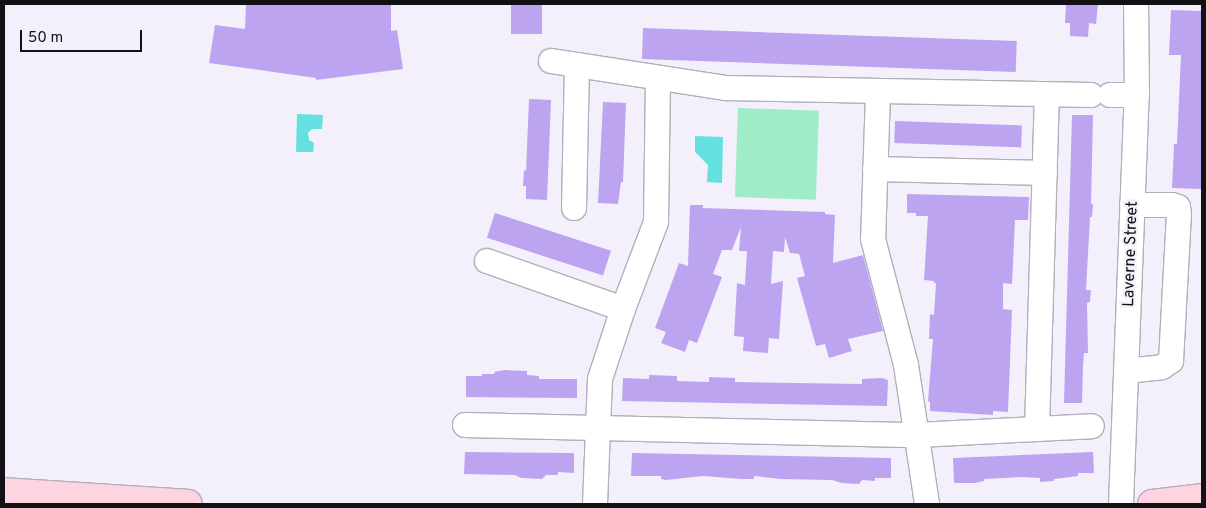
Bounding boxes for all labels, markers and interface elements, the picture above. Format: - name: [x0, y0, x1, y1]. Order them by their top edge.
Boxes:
- scale bar: [22, 20, 145, 52]
- text: 50 m: [28, 29, 63, 48]
- street label: Laverne Street: [1120, 201, 1142, 307]

